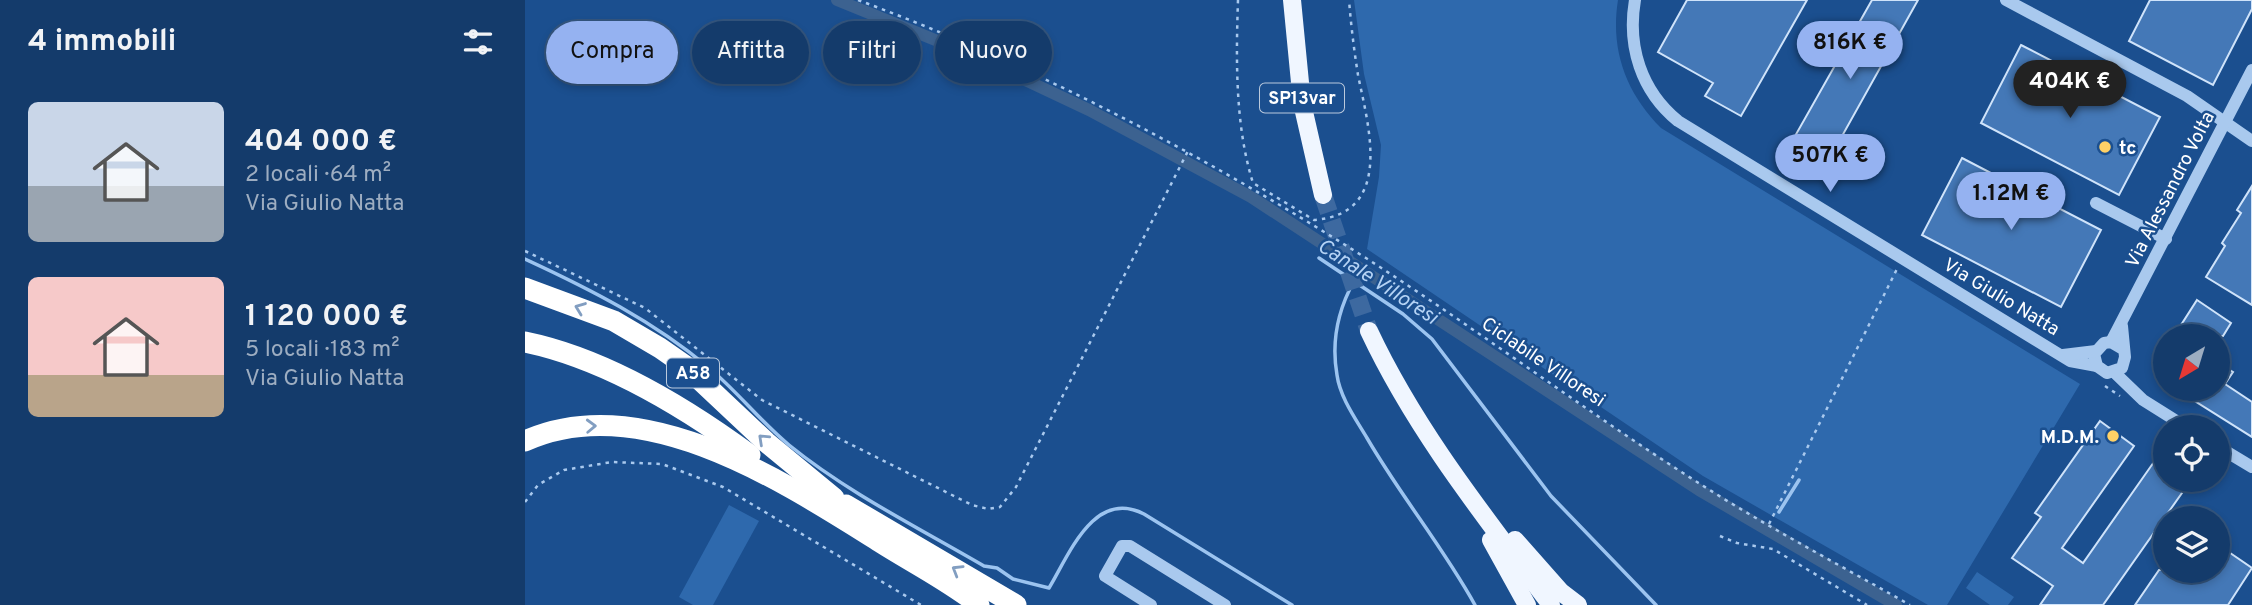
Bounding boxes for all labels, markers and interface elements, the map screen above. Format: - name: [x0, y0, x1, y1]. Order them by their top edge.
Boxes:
- chip: Compra: [546, 21, 678, 84]
- chip: Affitta: [692, 21, 809, 84]
- chip: Filtri: [823, 21, 921, 84]
- chip: Nuovo: [935, 21, 1052, 84]
- pin: 816K €: [1793, 22, 1907, 81]
- icon: filters: [459, 23, 497, 61]
- text: 4 immobili: [28, 24, 176, 61]
- text: 816K €: [1813, 29, 1887, 58]
- pin: 404K €: [2013, 60, 2127, 120]
- text: 404K €: [2029, 68, 2111, 97]
- road number: SP13var: [1260, 84, 1344, 113]
- street label: Via Alessandro Volta: [2121, 108, 2221, 272]
- text: 404 000 €: [245, 124, 397, 161]
- icon: home: [84, 130, 168, 214]
- pin: 507K €: [1773, 134, 1887, 194]
- place label: tc: [2119, 137, 2137, 161]
- marker: tc: [2097, 139, 2113, 155]
- text: 507K €: [1791, 142, 1869, 171]
- text: 2 locali · 64 m²: [245, 161, 391, 190]
- pin: 1.12M €: [1946, 173, 2076, 232]
- text: 1.12M €: [1972, 180, 2050, 209]
- text: Via Giulio Natta: [245, 190, 404, 219]
- water label: Canale Villoresi: [1312, 233, 1444, 332]
- street label: Via Giulio Natta: [1938, 254, 2064, 342]
- text: 1 120 000 €: [245, 299, 408, 336]
- one-way arrow: [574, 302, 586, 316]
- icon: home: [84, 305, 168, 389]
- street label: Ciclabile Villoresi: [1476, 312, 1609, 413]
- north arrow: [2153, 324, 2229, 401]
- map controls: [2153, 324, 2230, 583]
- text: 5 locali · 183 m²: [245, 336, 400, 365]
- road number: A58: [667, 358, 719, 388]
- text: Via Giulio Natta: [245, 365, 404, 394]
- button: locate: [2153, 415, 2230, 492]
- one-way arrow: [586, 419, 597, 434]
- place label: M.D.M.: [2041, 426, 2099, 450]
- marker: M.D.M.: [2105, 428, 2121, 444]
- one-way arrow: [758, 434, 771, 447]
- button: layers: [2153, 506, 2230, 583]
- one-way arrow: [952, 565, 965, 578]

